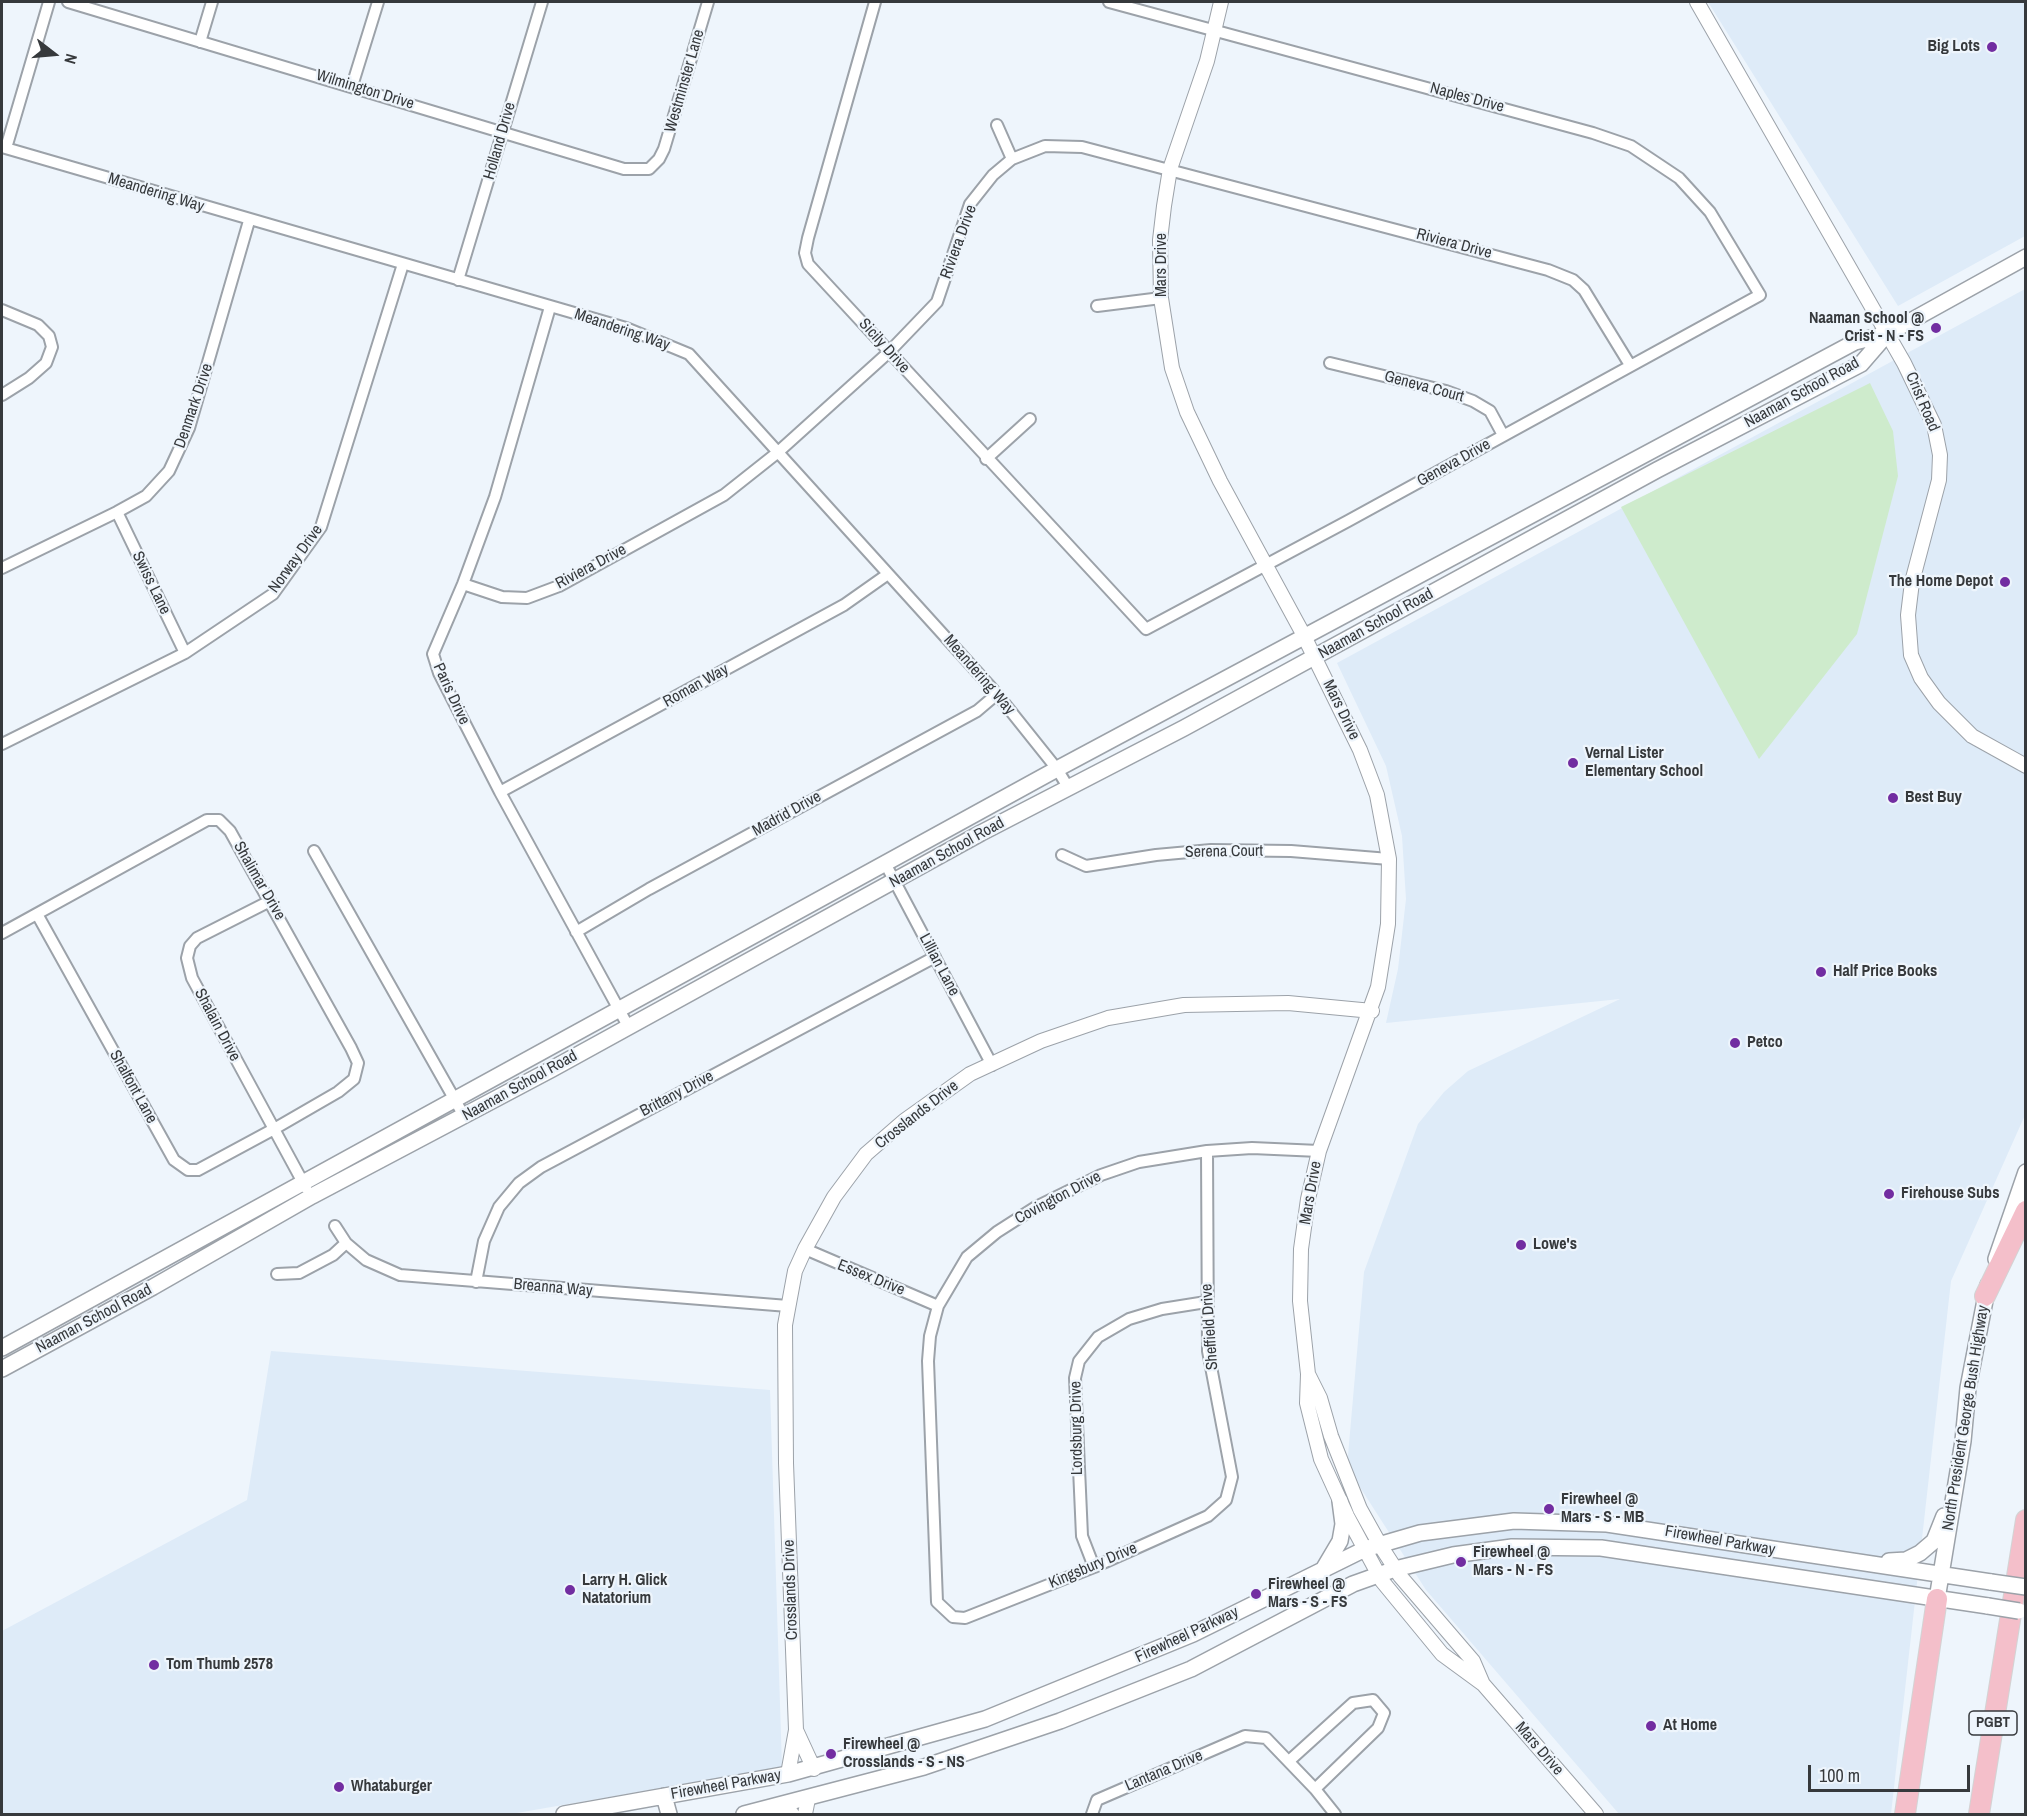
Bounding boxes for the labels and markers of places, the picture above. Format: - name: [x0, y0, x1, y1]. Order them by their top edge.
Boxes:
- place label: Big Lots: [1928, 37, 1980, 57]
- marker: Big Lots: [1985, 40, 1999, 54]
- place label: Naaman School @ Crist - N - FS: [1809, 309, 1924, 347]
- marker: Naaman School @ Crist - N - FS: [1929, 321, 1943, 335]
- place label: The Home Depot: [1889, 572, 1993, 592]
- marker: The Home Depot: [1998, 575, 2012, 589]
- place label: Vernal Lister Elementary School: [1585, 744, 1703, 782]
- marker: Vernal Lister Elementary School: [1566, 756, 1580, 770]
- place label: Best Buy: [1905, 788, 1962, 808]
- marker: Best Buy: [1886, 791, 1900, 805]
- place label: Half Price Books: [1833, 962, 1937, 982]
- marker: Half Price Books: [1814, 965, 1828, 979]
- place label: Petco: [1747, 1033, 1783, 1053]
- marker: Petco: [1728, 1036, 1742, 1050]
- place label: Firehouse Subs: [1901, 1184, 1999, 1204]
- marker: Firehouse Subs: [1882, 1187, 1896, 1201]
- place label: Lowe's: [1533, 1235, 1577, 1255]
- marker: Lowe's: [1514, 1238, 1528, 1252]
- place label: Firewheel @ Mars - S - MB: [1561, 1490, 1644, 1528]
- marker: Firewheel @ Mars - S - MB: [1542, 1502, 1556, 1516]
- place label: Firewheel @ Mars - N - FS: [1473, 1543, 1553, 1581]
- marker: Firewheel @ Mars - N - FS: [1454, 1555, 1468, 1569]
- place label: Larry H. Glick Natatorium: [582, 1571, 667, 1609]
- place label: Firewheel @ Mars - S - FS: [1268, 1575, 1347, 1613]
- marker: Larry H. Glick Natatorium: [563, 1583, 577, 1597]
- marker: Firewheel @ Mars - S - FS: [1249, 1587, 1263, 1601]
- place label: Tom Thumb 2578: [166, 1655, 273, 1675]
- marker: Tom Thumb 2578: [147, 1658, 161, 1672]
- place label: At Home: [1663, 1716, 1717, 1736]
- marker: At Home: [1644, 1719, 1658, 1733]
- place label: Firewheel @ Crosslands - S - NS: [843, 1735, 965, 1773]
- marker: Firewheel @ Crosslands - S - NS: [824, 1747, 838, 1761]
- place label: Whataburger: [351, 1777, 432, 1797]
- marker: Whataburger: [332, 1780, 346, 1794]

